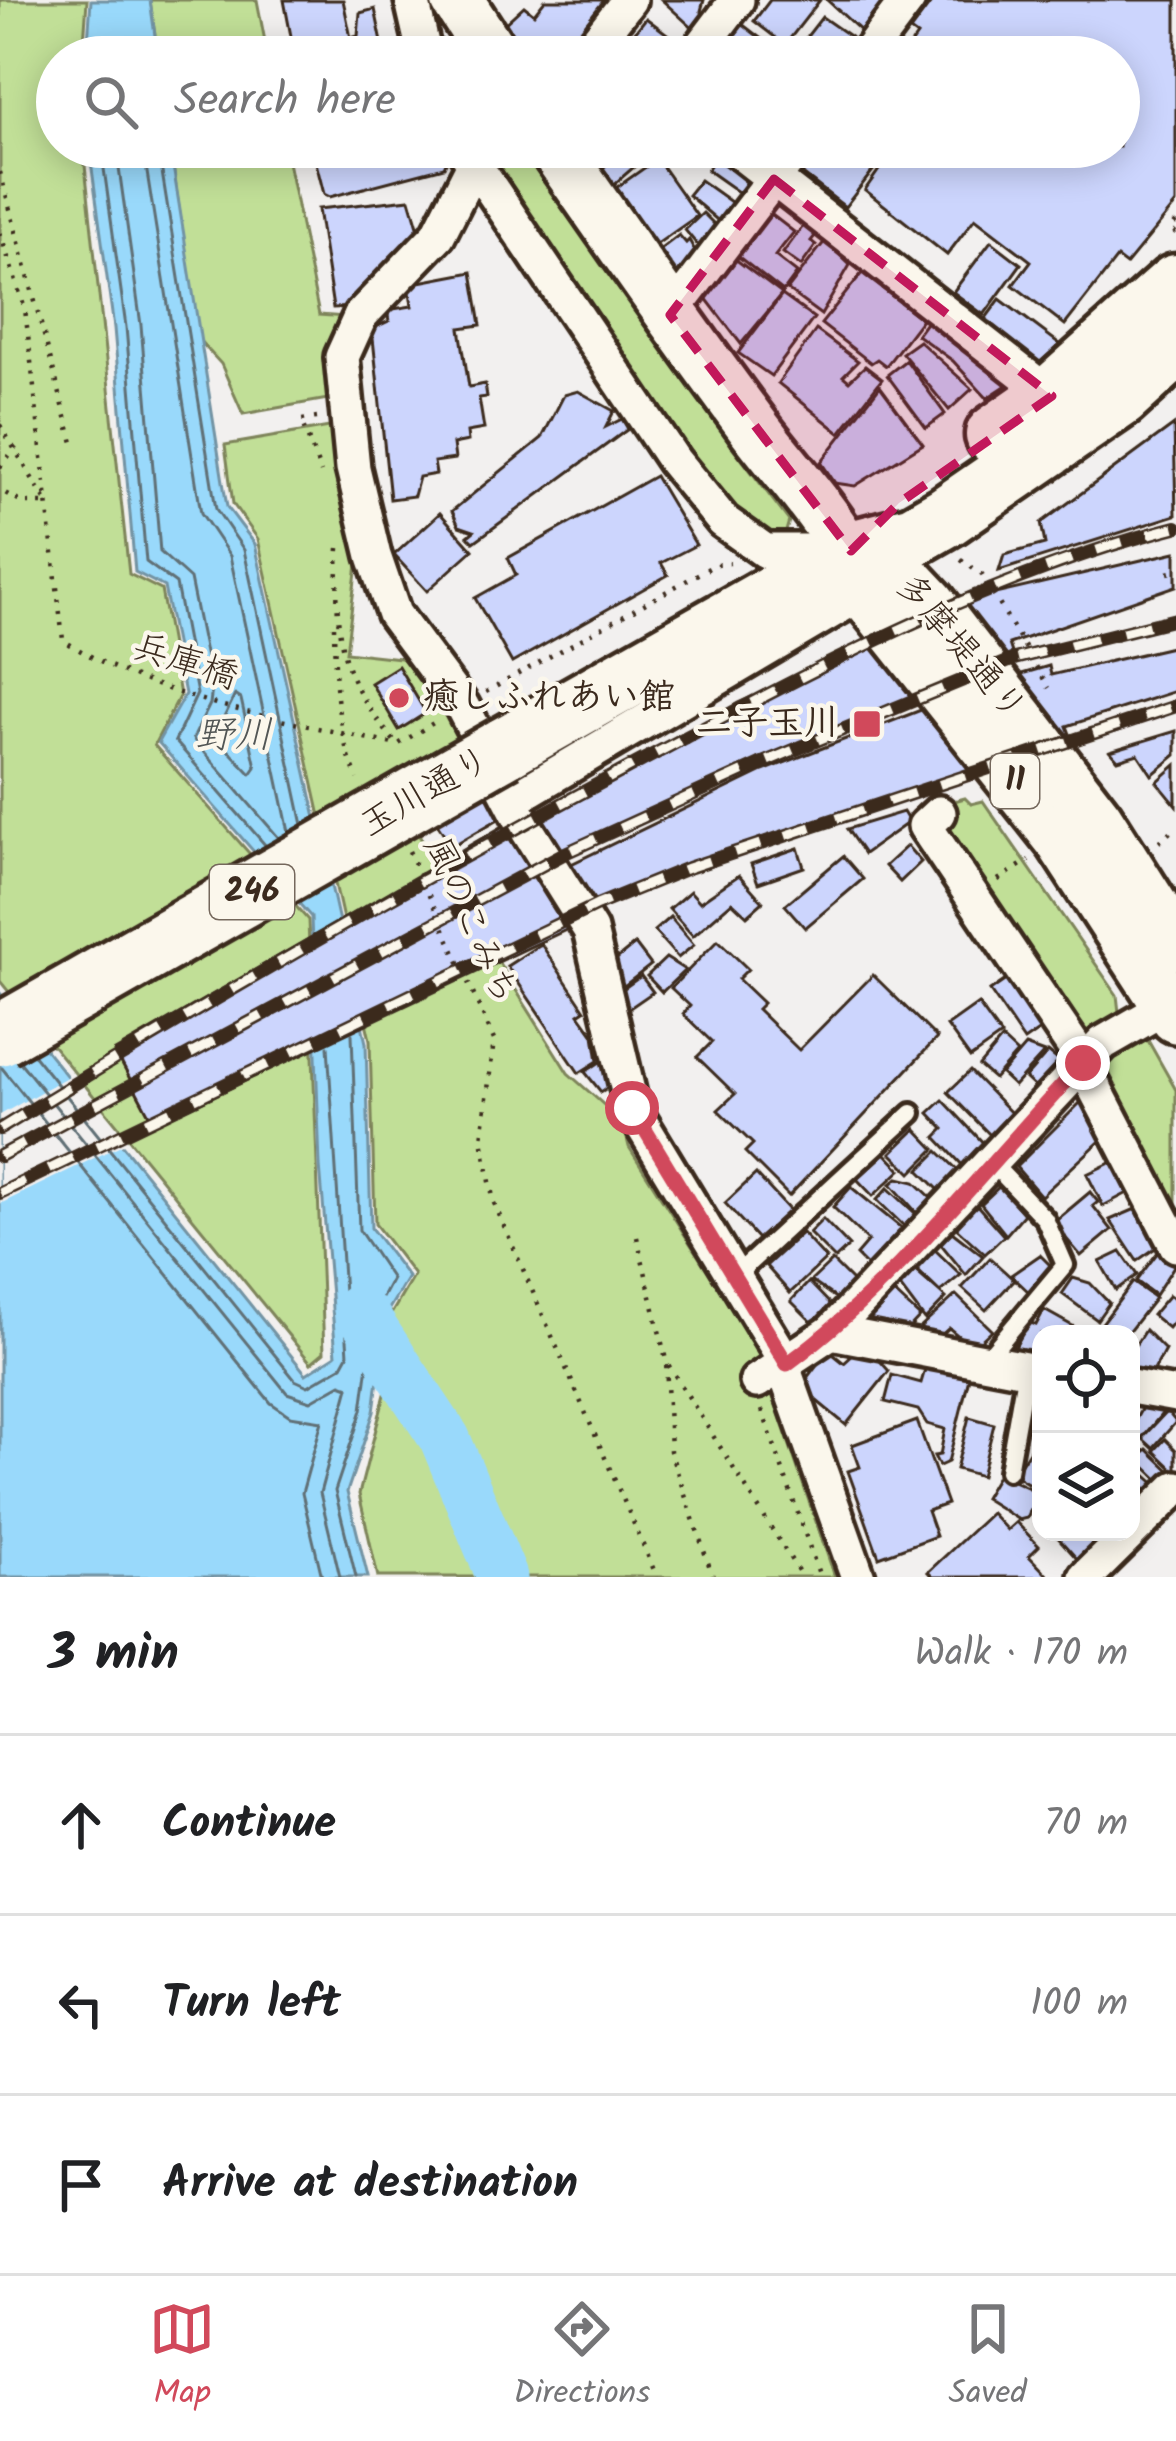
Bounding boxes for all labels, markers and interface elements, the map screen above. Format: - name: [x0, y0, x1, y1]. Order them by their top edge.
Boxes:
- search box: [36, 36, 1140, 168]
- text: Search here: [174, 66, 396, 138]
- icon: search: [78, 69, 144, 135]
- street label: 多摩堤通り: [880, 561, 1040, 735]
- street label: 兵庫橋: [125, 619, 245, 707]
- place label: 癒しふれあい館: [423, 670, 675, 727]
- marker: 癒しふれあい館: [386, 685, 412, 711]
- place label: 二子玉川: [696, 696, 840, 753]
- water label: 野川: [195, 706, 273, 768]
- marker: 二子玉川: [851, 708, 883, 740]
- street label: 玉川通り: [349, 732, 503, 854]
- road number: 11: [991, 754, 1039, 808]
- street label: 風のこみち: [408, 828, 532, 1014]
- road number: 246: [210, 865, 294, 919]
- route end: [1056, 1036, 1110, 1090]
- route start: [605, 1081, 659, 1135]
- map controls: [1032, 1325, 1140, 1541]
- button: locate: [1032, 1325, 1140, 1433]
- button: layers: [1032, 1433, 1140, 1541]
- text: 3 min: [48, 1615, 179, 1696]
- text: Walk · 170 m: [914, 1624, 1128, 1686]
- text: Continue: [162, 1789, 336, 1861]
- icon: ahead: [48, 1792, 114, 1858]
- text: 70 m: [1044, 1794, 1128, 1856]
- text: Turn left: [162, 1969, 341, 2041]
- icon: left: [48, 1972, 114, 2038]
- text: 100 m: [1030, 1974, 1128, 2036]
- text: Arrive at destination: [162, 2149, 578, 2221]
- icon: arrive: [48, 2152, 114, 2218]
- tab: Map: [149, 2296, 215, 2421]
- tab: Directions: [513, 2296, 650, 2421]
- tab: Saved: [949, 2296, 1027, 2421]

